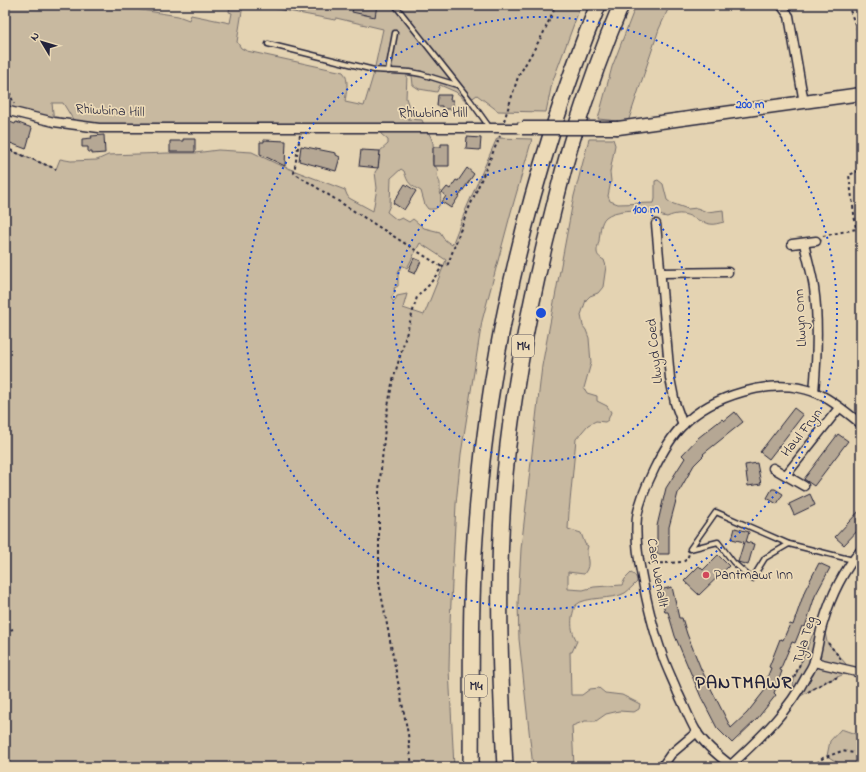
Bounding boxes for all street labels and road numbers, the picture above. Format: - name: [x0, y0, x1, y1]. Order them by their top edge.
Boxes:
- street label: Rhiwbina Hill: [75, 99, 145, 123]
- street label: Rhiwbina Hill: [398, 103, 468, 124]
- street label: Llwyn Onn: [789, 288, 814, 347]
- street label: Llwyd Coed: [641, 317, 670, 385]
- road number: M4: [512, 335, 534, 357]
- street label: Haul Fryn: [776, 404, 829, 462]
- street label: Caer Wenallt: [641, 537, 673, 610]
- street label: Tyla Teg: [788, 614, 823, 667]
- road number: M4: [465, 675, 487, 697]

